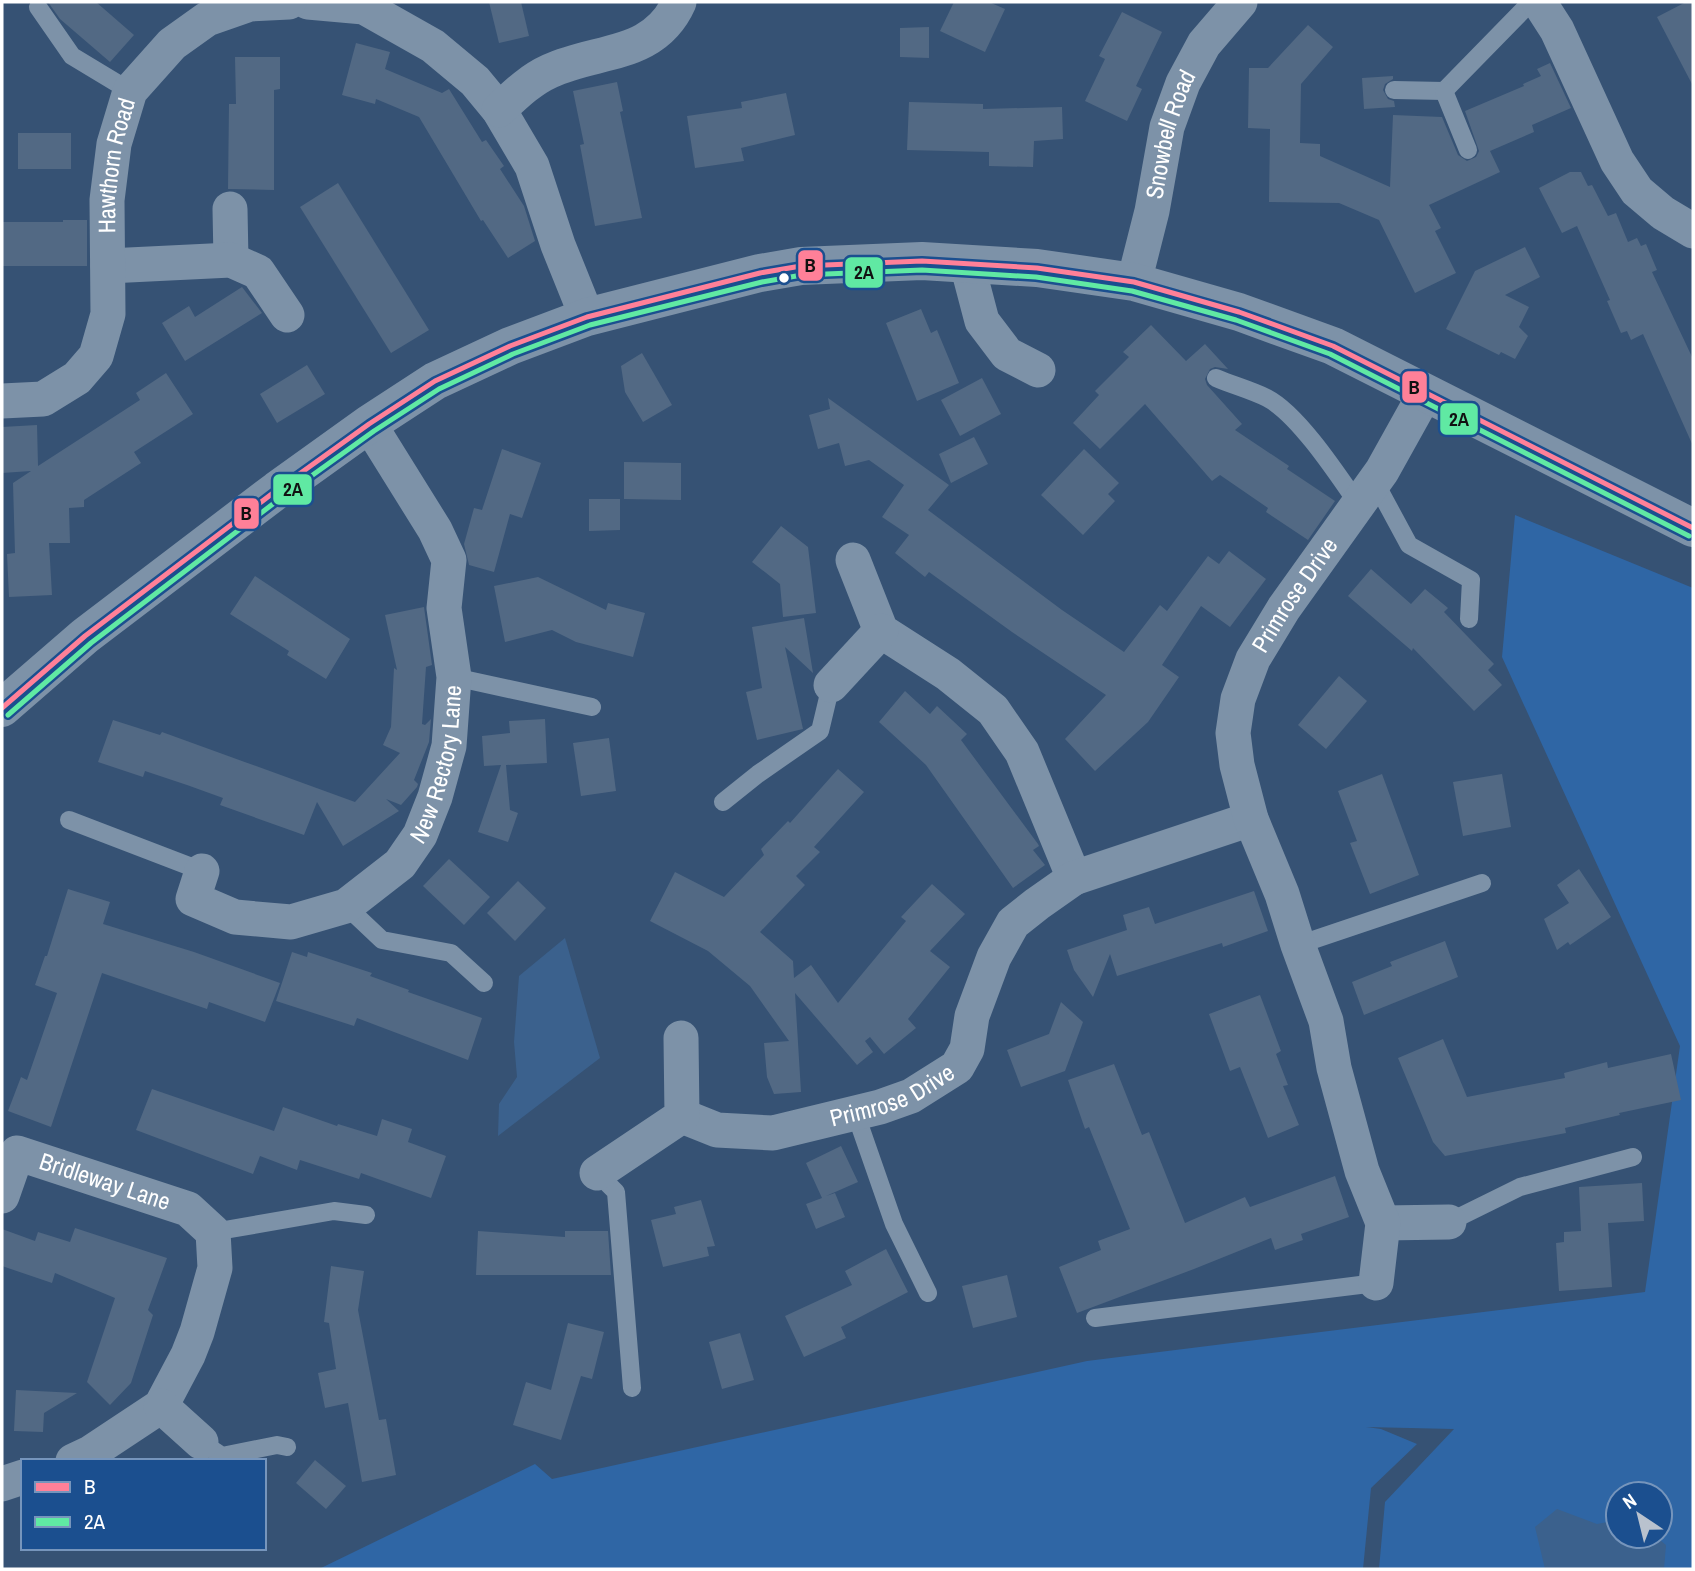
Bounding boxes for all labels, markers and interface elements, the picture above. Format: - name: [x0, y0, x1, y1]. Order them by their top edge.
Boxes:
- street label: Snowbell Road: [1137, 64, 1202, 201]
- street label: Hawthorn Road: [90, 94, 142, 233]
- line badge: B: [797, 249, 824, 282]
- text: B: [804, 252, 816, 278]
- line badge: 2A: [844, 256, 884, 289]
- text: 2A: [854, 259, 875, 285]
- unlabelled marker: [777, 271, 791, 285]
- line badge: B: [1401, 370, 1428, 404]
- text: B: [1408, 374, 1420, 400]
- line badge: 2A: [1439, 402, 1479, 436]
- text: 2A: [1449, 406, 1470, 432]
- line badge: 2A: [272, 473, 313, 506]
- text: 2A: [283, 476, 304, 502]
- line badge: B: [233, 497, 260, 530]
- text: B: [240, 500, 252, 526]
- street label: Primrose Drive: [1244, 531, 1344, 658]
- street label: New Rectory Lane: [402, 684, 468, 849]
- street label: Primrose Drive: [826, 1056, 960, 1134]
- street label: Bridleway Lane: [36, 1144, 175, 1217]
- legend: [21, 1459, 266, 1550]
- text: B: [84, 1472, 96, 1501]
- north arrow: [1604, 1480, 1674, 1550]
- text: N: [1617, 1487, 1641, 1515]
- text: 2A: [84, 1507, 106, 1536]

